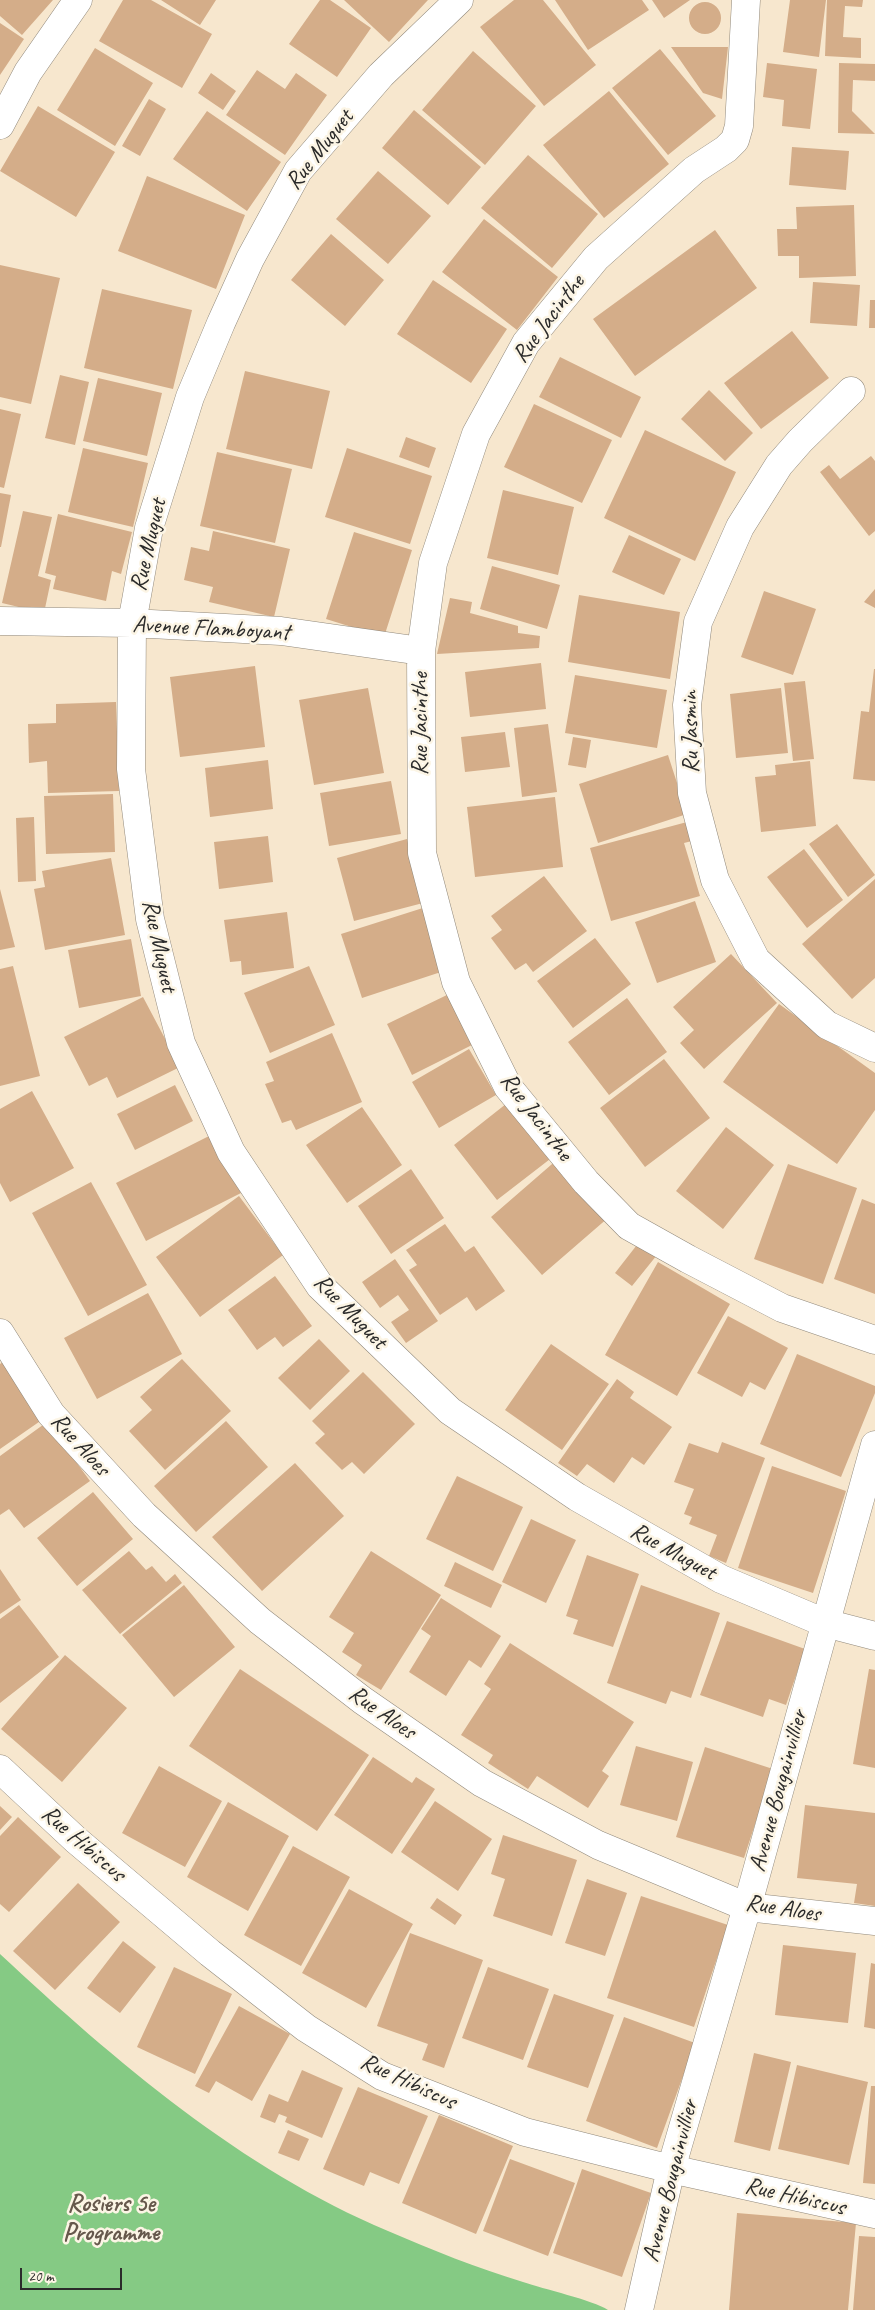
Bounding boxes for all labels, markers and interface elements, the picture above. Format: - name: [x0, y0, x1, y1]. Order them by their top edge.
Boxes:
- street label: Rue Muguet: [280, 104, 360, 196]
- street label: Rue Jacinthe: [507, 269, 591, 369]
- street label: Rue Muguet: [124, 496, 174, 594]
- street label: Avenue Flamboyant: [132, 611, 290, 647]
- street label: Rue Jacinthe: [407, 673, 435, 775]
- street label: Ru Jasmin: [676, 690, 706, 774]
- street label: Rue Muguet: [135, 897, 183, 995]
- street label: Rue Jacinthe: [494, 1067, 578, 1167]
- street label: Rue Muguet: [307, 1268, 393, 1356]
- street label: Rue Aloes: [44, 1407, 116, 1483]
- street label: Rue Muguet: [625, 1517, 721, 1587]
- street label: Rue Aloes: [343, 1680, 421, 1746]
- street label: Avenue Bougainvillier: [744, 1707, 814, 1875]
- street label: Rue Hibiscus: [35, 1800, 131, 1888]
- street label: Rue Aloes: [744, 1889, 822, 1929]
- street label: Rue Hibiscus: [356, 2047, 460, 2117]
- street label: Avenue Bougainvillier: [637, 2097, 705, 2265]
- street label: Rue Hibiscus: [742, 2171, 848, 2223]
- district label: Rosiers 5e Programme: [63, 2189, 159, 2248]
- scale bar: [22, 2258, 125, 2290]
- text: 20 m: [28, 2267, 54, 2286]

